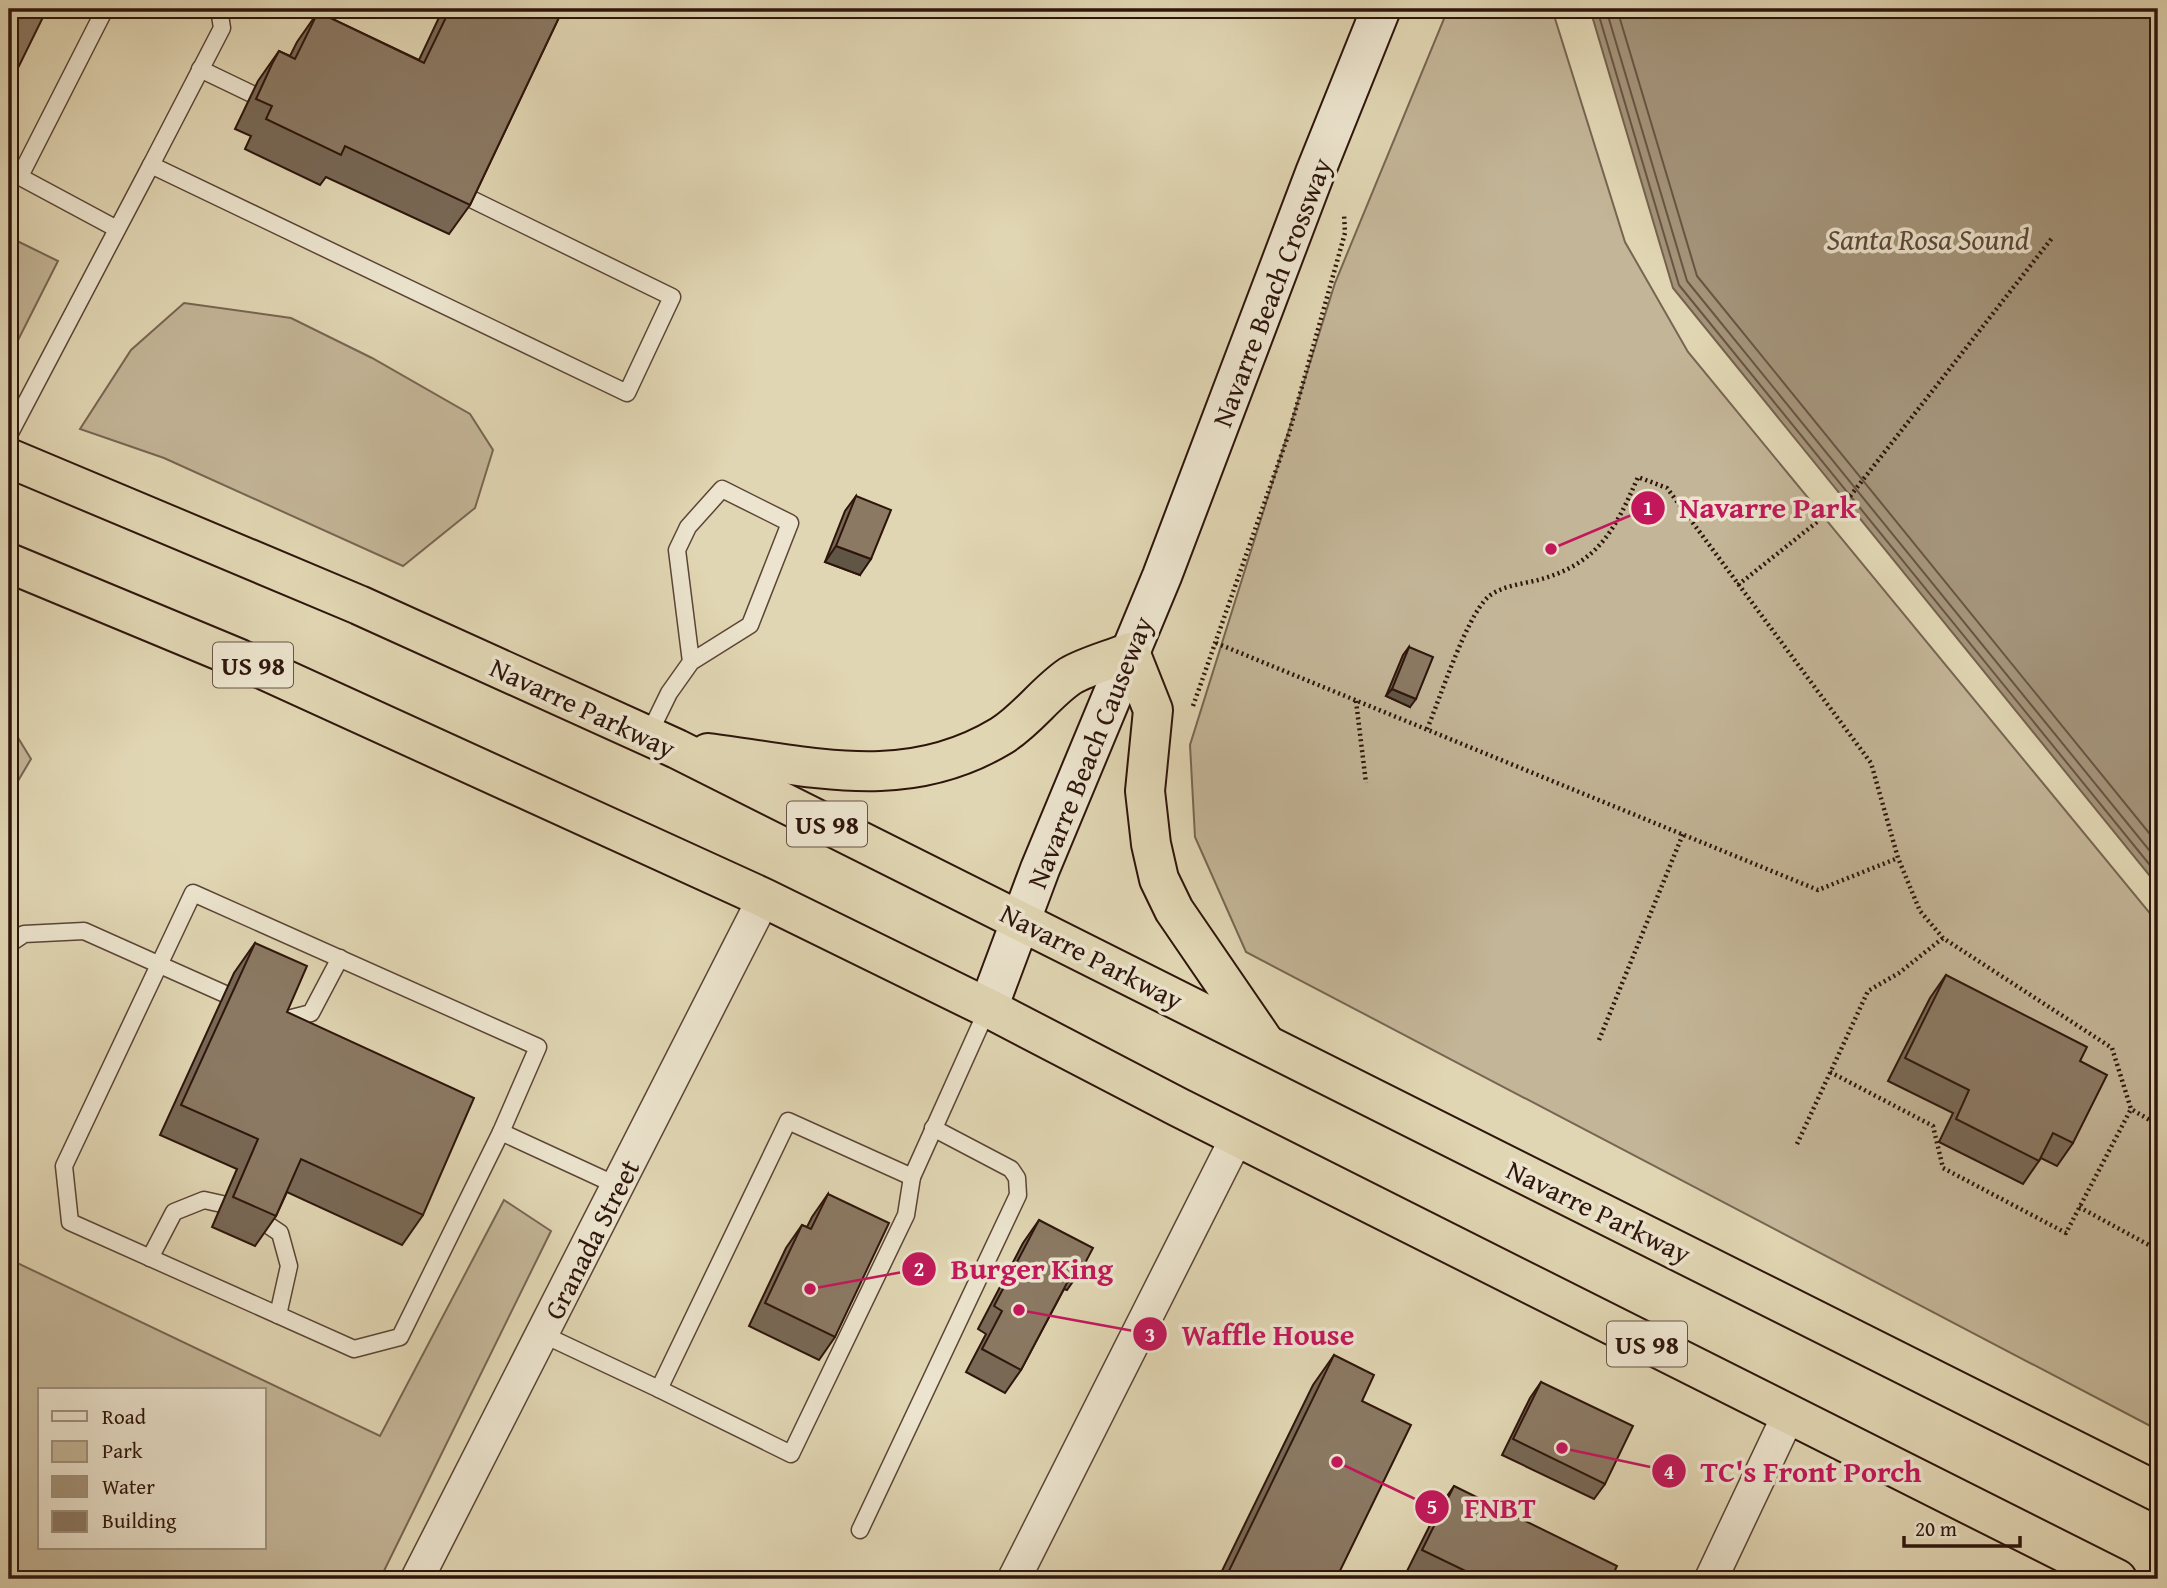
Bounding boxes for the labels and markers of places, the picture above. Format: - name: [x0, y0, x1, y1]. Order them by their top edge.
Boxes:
- callout: Navarre Park: [1631, 482, 1871, 533]
- callout: Burger King: [901, 1243, 1127, 1294]
- callout: Waffle House: [1132, 1309, 1368, 1360]
- callout: TC's Front Porch: [1652, 1446, 1936, 1497]
- callout: FNBT: [1415, 1482, 1550, 1533]

